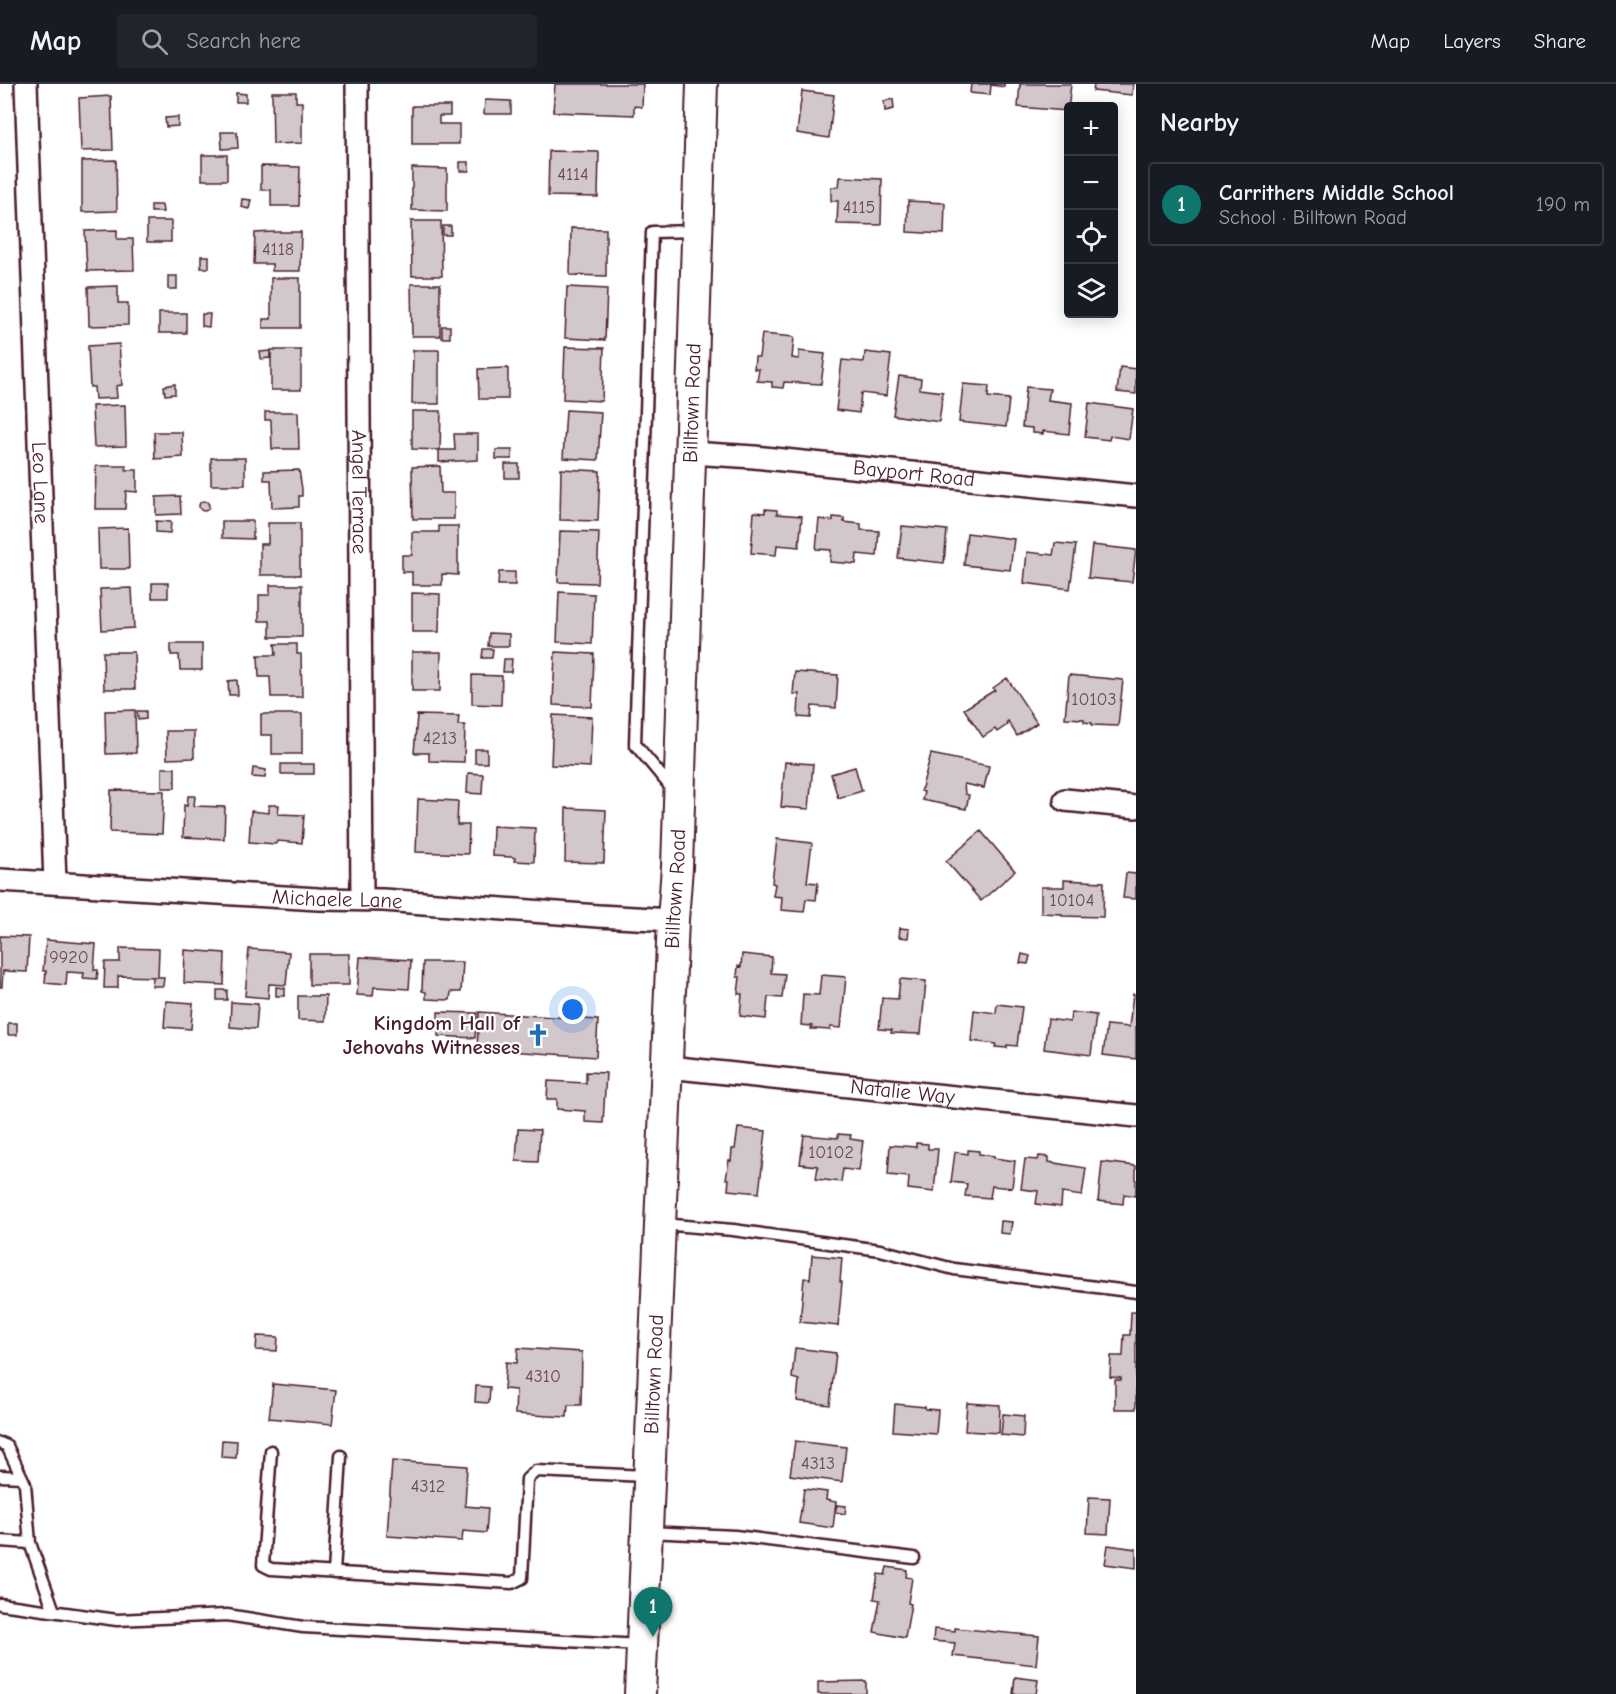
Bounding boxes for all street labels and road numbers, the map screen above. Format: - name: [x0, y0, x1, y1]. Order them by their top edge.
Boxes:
- street label: Billtown Road: [678, 343, 706, 463]
- street label: Angel Terrace: [347, 430, 372, 554]
- street label: Leo Lane: [27, 441, 54, 524]
- street label: Bayport Road: [852, 455, 976, 491]
- street label: Billtown Road: [660, 829, 690, 949]
- street label: Michaele Lane: [272, 884, 403, 913]
- street label: Natalie Way: [849, 1074, 957, 1109]
- street label: Billtown Road: [639, 1314, 668, 1435]

